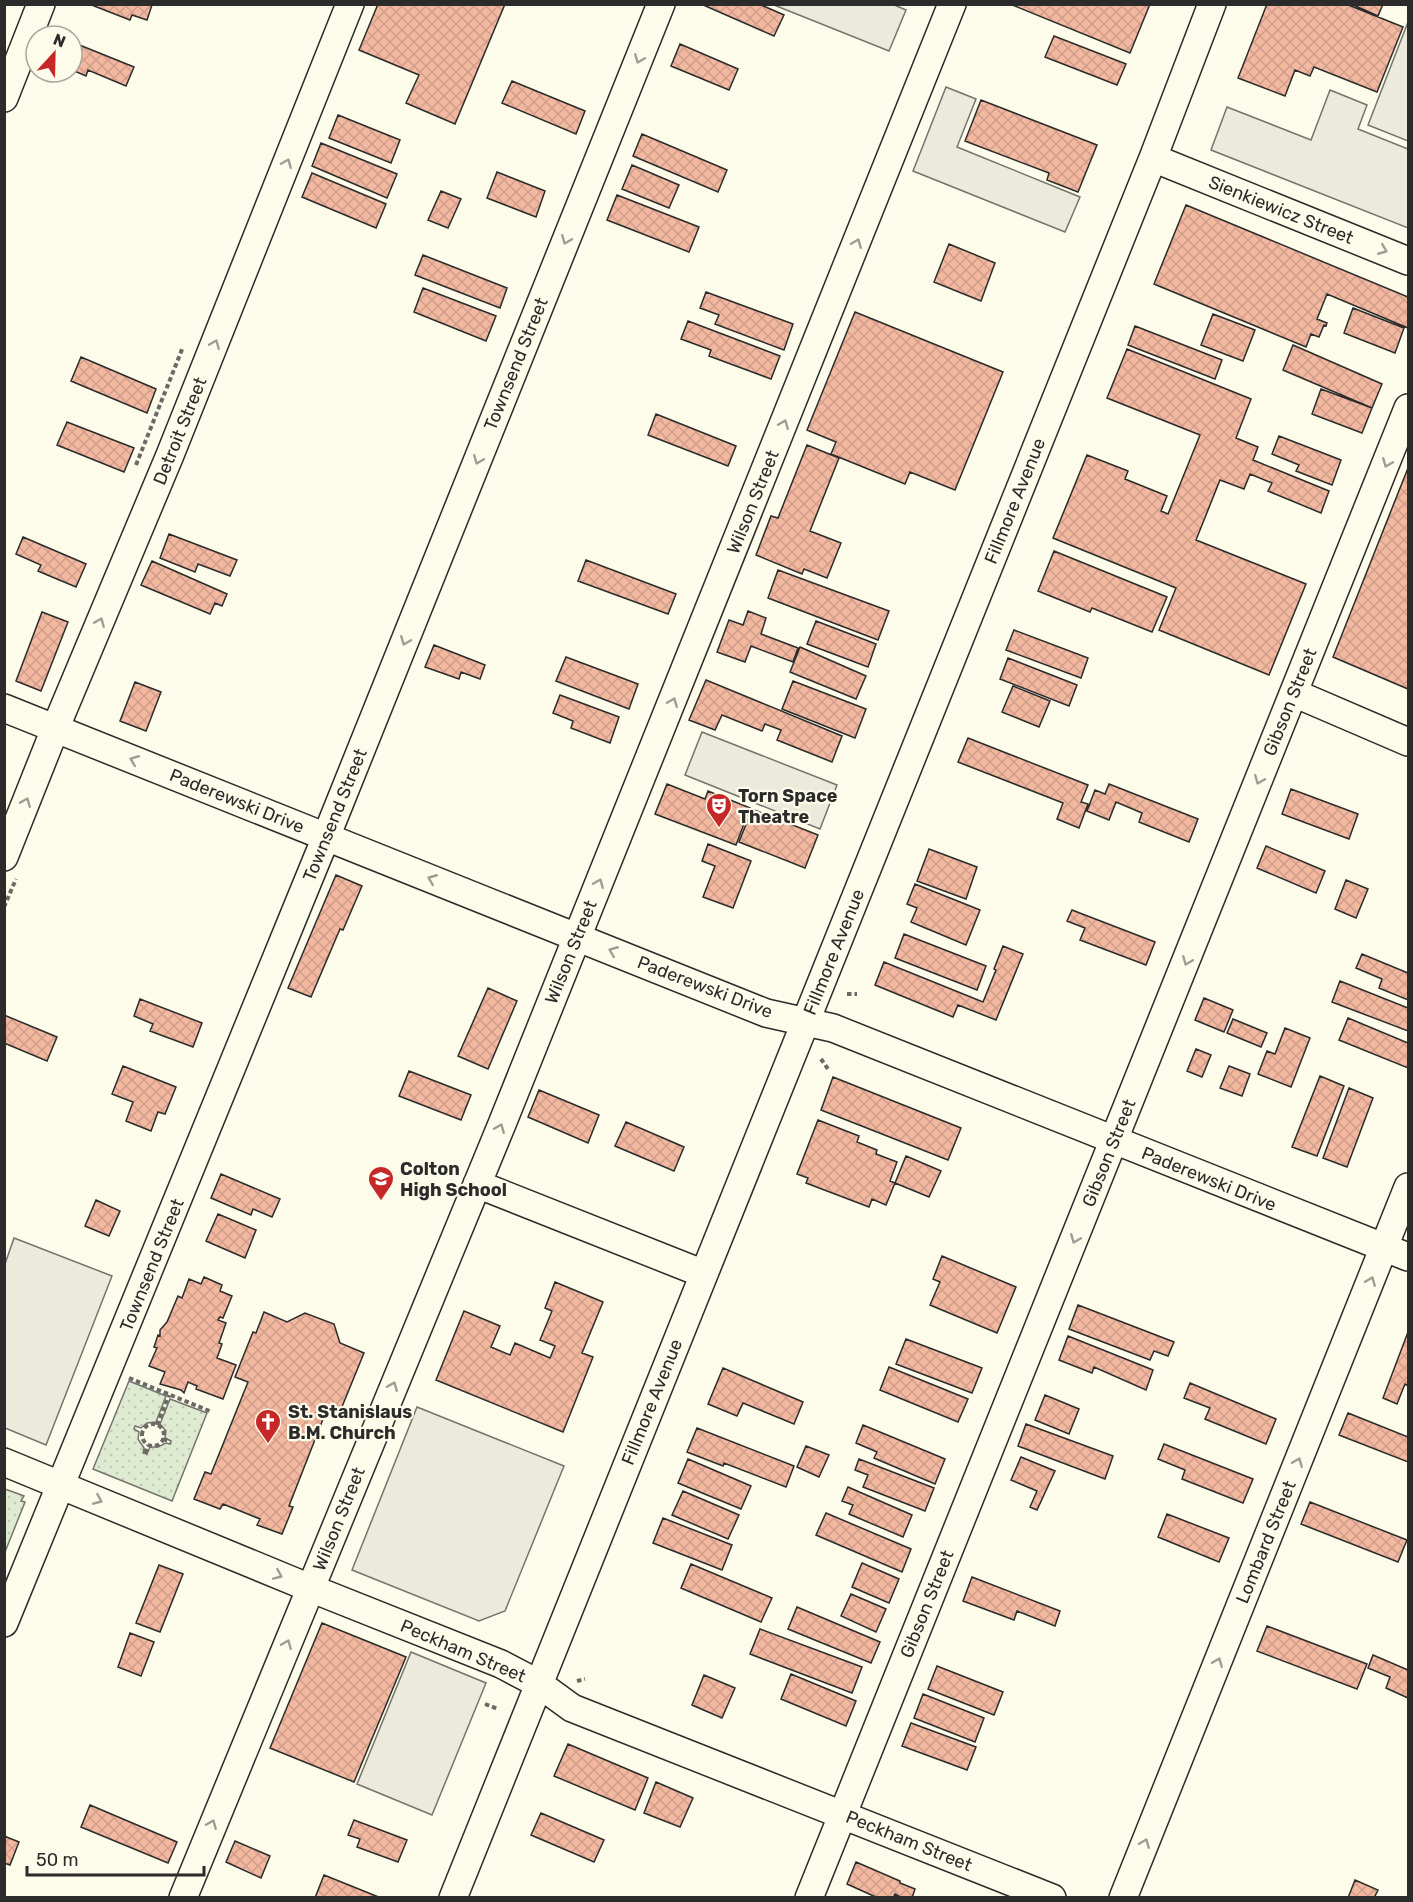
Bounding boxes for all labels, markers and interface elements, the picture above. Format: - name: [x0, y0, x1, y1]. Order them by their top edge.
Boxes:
- north arrow: [24, 24, 84, 84]
- text: N: [51, 30, 68, 52]
- one-way arrow: [634, 53, 646, 64]
- one-way arrow: [280, 159, 292, 170]
- street label: Sienkiewicz Street: [1205, 171, 1357, 249]
- one-way arrow: [561, 234, 573, 245]
- one-way arrow: [850, 238, 862, 249]
- one-way arrow: [1376, 243, 1387, 255]
- street label: Townsend Street: [479, 294, 553, 434]
- one-way arrow: [208, 340, 220, 351]
- street label: Detroit Street: [148, 374, 212, 488]
- one-way arrow: [777, 419, 790, 430]
- street label: Fillmore Avenue: [980, 435, 1050, 567]
- street label: Wilson Street: [722, 447, 784, 557]
- one-way arrow: [473, 453, 485, 464]
- one-way arrow: [1382, 456, 1394, 467]
- one-way arrow: [93, 617, 105, 628]
- one-way arrow: [400, 634, 412, 645]
- street label: Gibson Street: [1258, 645, 1322, 759]
- one-way arrow: [666, 698, 678, 709]
- street label: Townsend Street: [298, 745, 372, 885]
- one-way arrow: [129, 755, 140, 767]
- street label: Paderewski Drive: [166, 764, 308, 838]
- one-way arrow: [1254, 774, 1266, 785]
- place label: Torn Space Theatre: [738, 785, 838, 828]
- theatre icon: Torn Space Theatre: [704, 791, 734, 829]
- one-way arrow: [19, 797, 31, 808]
- one-way arrow: [427, 874, 438, 886]
- one-way arrow: [592, 878, 604, 889]
- street label: Fillmore Avenue: [799, 886, 869, 1018]
- street label: Wilson Street: [540, 897, 602, 1007]
- one-way arrow: [608, 946, 619, 959]
- street label: Paderewski Drive: [634, 951, 776, 1023]
- one-way arrow: [1182, 955, 1194, 966]
- street label: Gibson Street: [1077, 1096, 1141, 1210]
- one-way arrow: [493, 1123, 505, 1134]
- street label: Paderewski Drive: [1138, 1142, 1280, 1216]
- place label: Colton High School: [400, 1158, 507, 1201]
- school or university icon: Colton High School: [366, 1164, 396, 1202]
- street label: Townsend Street: [115, 1195, 189, 1335]
- one-way arrow: [1070, 1233, 1082, 1244]
- one-way arrow: [1364, 1276, 1376, 1287]
- street label: Fillmore Avenue: [617, 1336, 687, 1468]
- one-way arrow: [386, 1381, 398, 1392]
- place label: St. Stanislaus B.M. Church: [288, 1401, 412, 1444]
- church icon: St. Stanislaus B.M. Church: [253, 1407, 283, 1445]
- one-way arrow: [1291, 1457, 1303, 1468]
- street label: Wilson Street: [308, 1464, 370, 1574]
- street label: Lombard Street: [1231, 1477, 1301, 1607]
- one-way arrow: [91, 1493, 102, 1505]
- street label: Gibson Street: [895, 1547, 959, 1661]
- one-way arrow: [271, 1568, 282, 1580]
- street label: Peckham Street: [397, 1615, 529, 1687]
- one-way arrow: [280, 1639, 292, 1650]
- one-way arrow: [1211, 1658, 1223, 1669]
- street label: Peckham Street: [843, 1806, 975, 1876]
- one-way arrow: [205, 1819, 218, 1830]
- one-way arrow: [1138, 1838, 1150, 1849]
- scale bar: [27, 1839, 204, 1877]
- text: 50 m: [36, 1849, 79, 1871]

